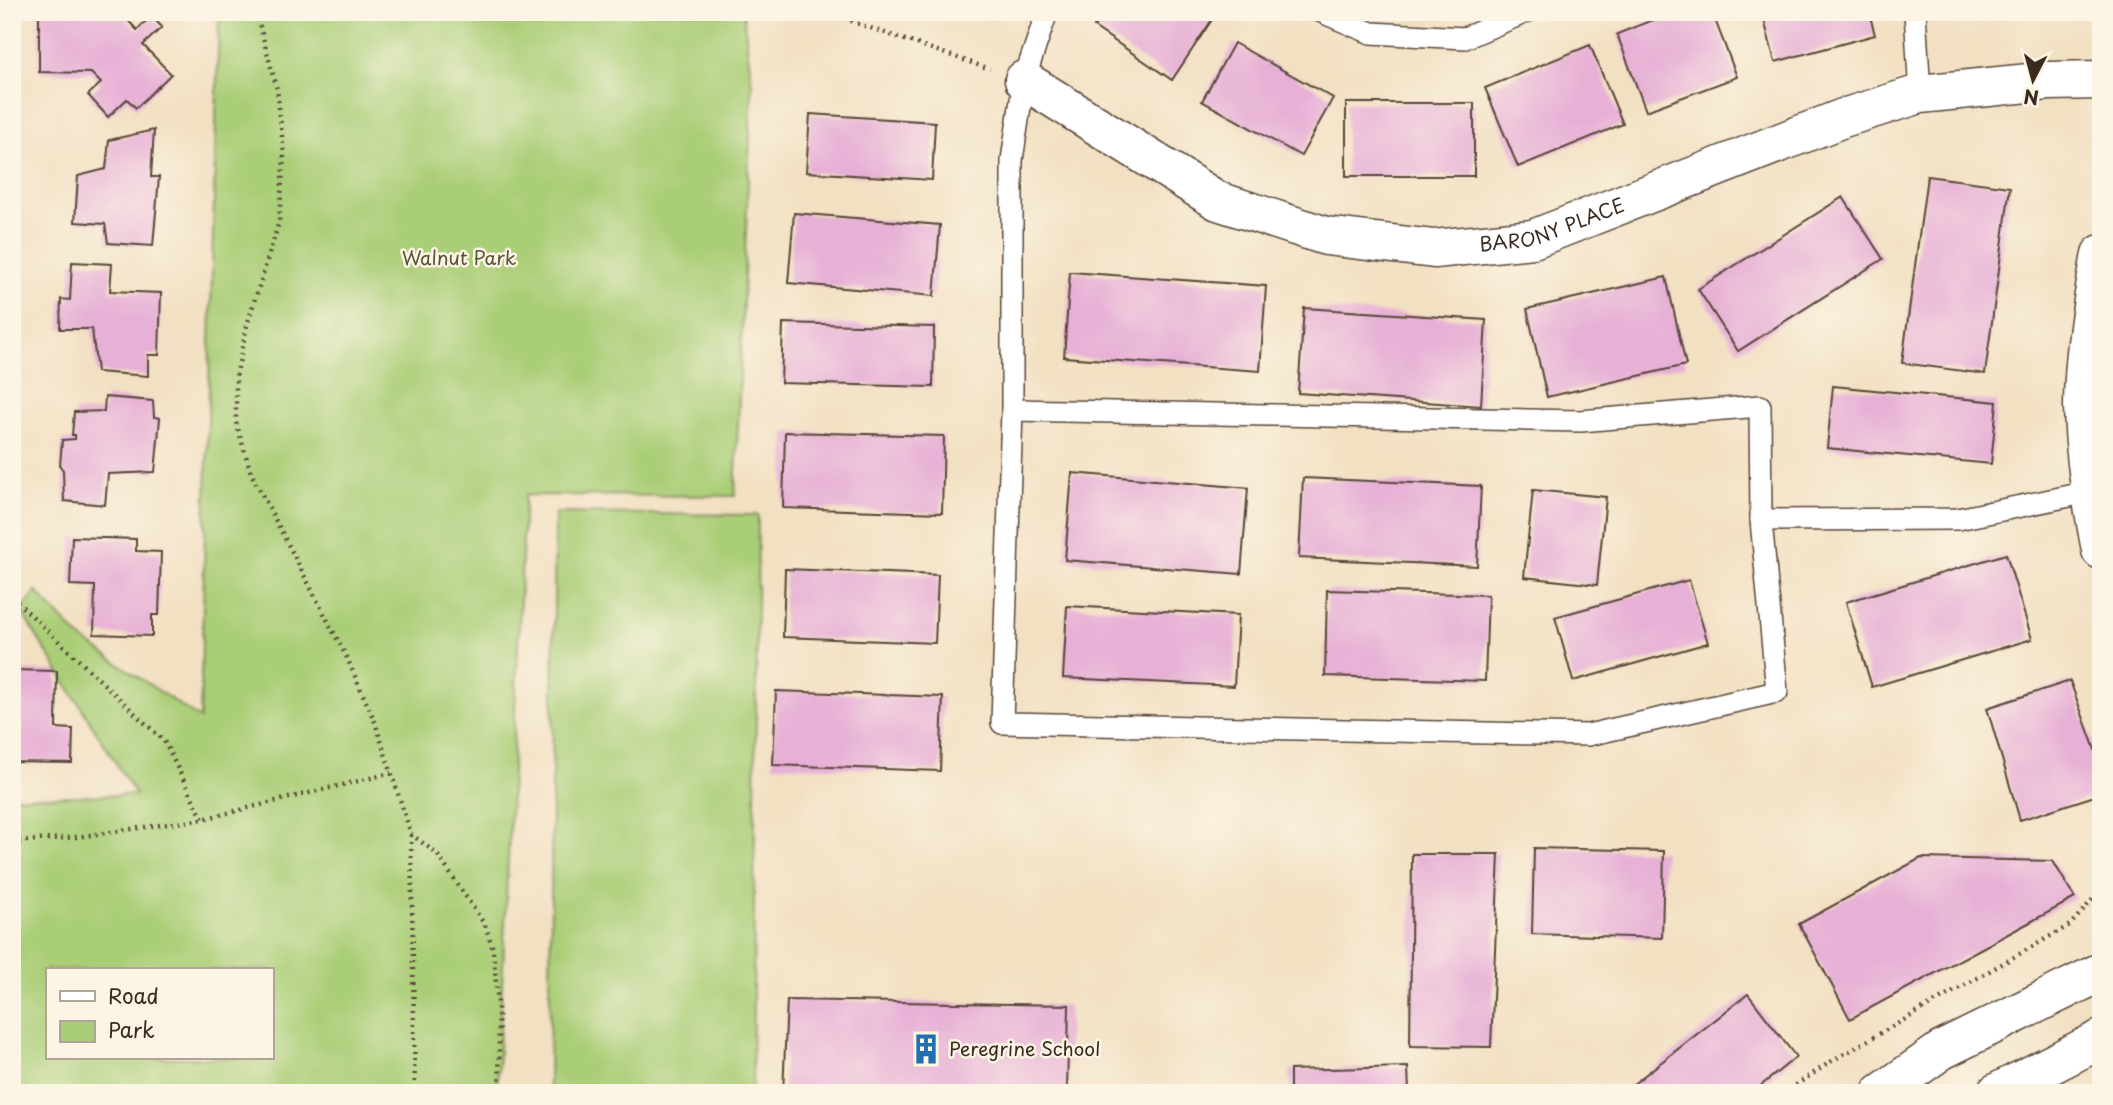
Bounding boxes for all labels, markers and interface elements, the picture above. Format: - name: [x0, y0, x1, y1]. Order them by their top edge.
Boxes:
- north arrow: [1997, 46, 2068, 116]
- text: N: [2022, 83, 2040, 113]
- street label: BARONY PLACE: [1478, 190, 1628, 257]
- park label: Walnut Park: [402, 243, 517, 271]
- legend: [46, 968, 273, 1060]
- text: Road: [108, 979, 159, 1011]
- text: Park: [108, 1013, 155, 1045]
- building icon: Peregrine School: [909, 1032, 943, 1066]
- place label: Peregrine School: [949, 1034, 1101, 1062]

